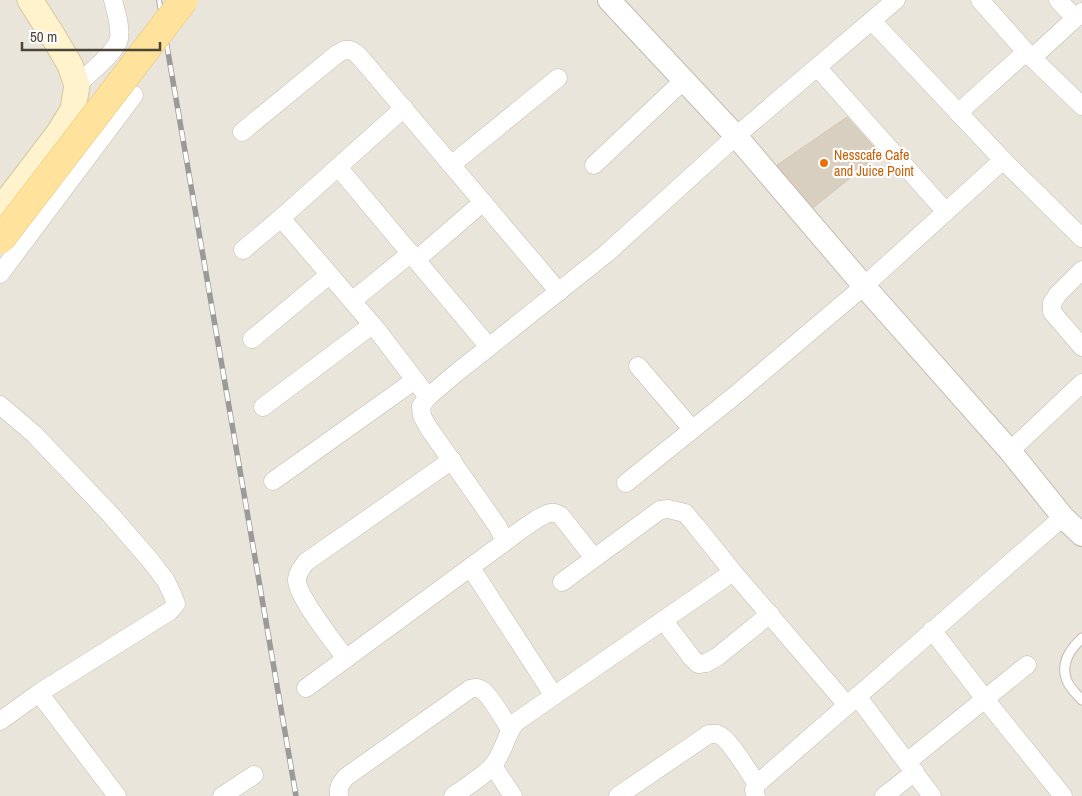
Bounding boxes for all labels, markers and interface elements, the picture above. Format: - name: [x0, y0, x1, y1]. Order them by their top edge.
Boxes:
- scale bar: [22, 20, 160, 52]
- text: 50 m: [30, 26, 57, 47]
- place label: Nesscafe Cafe and Juice Point: [834, 146, 914, 180]
- marker: Nesscafe Cafe and Juice Point: [818, 157, 830, 169]

